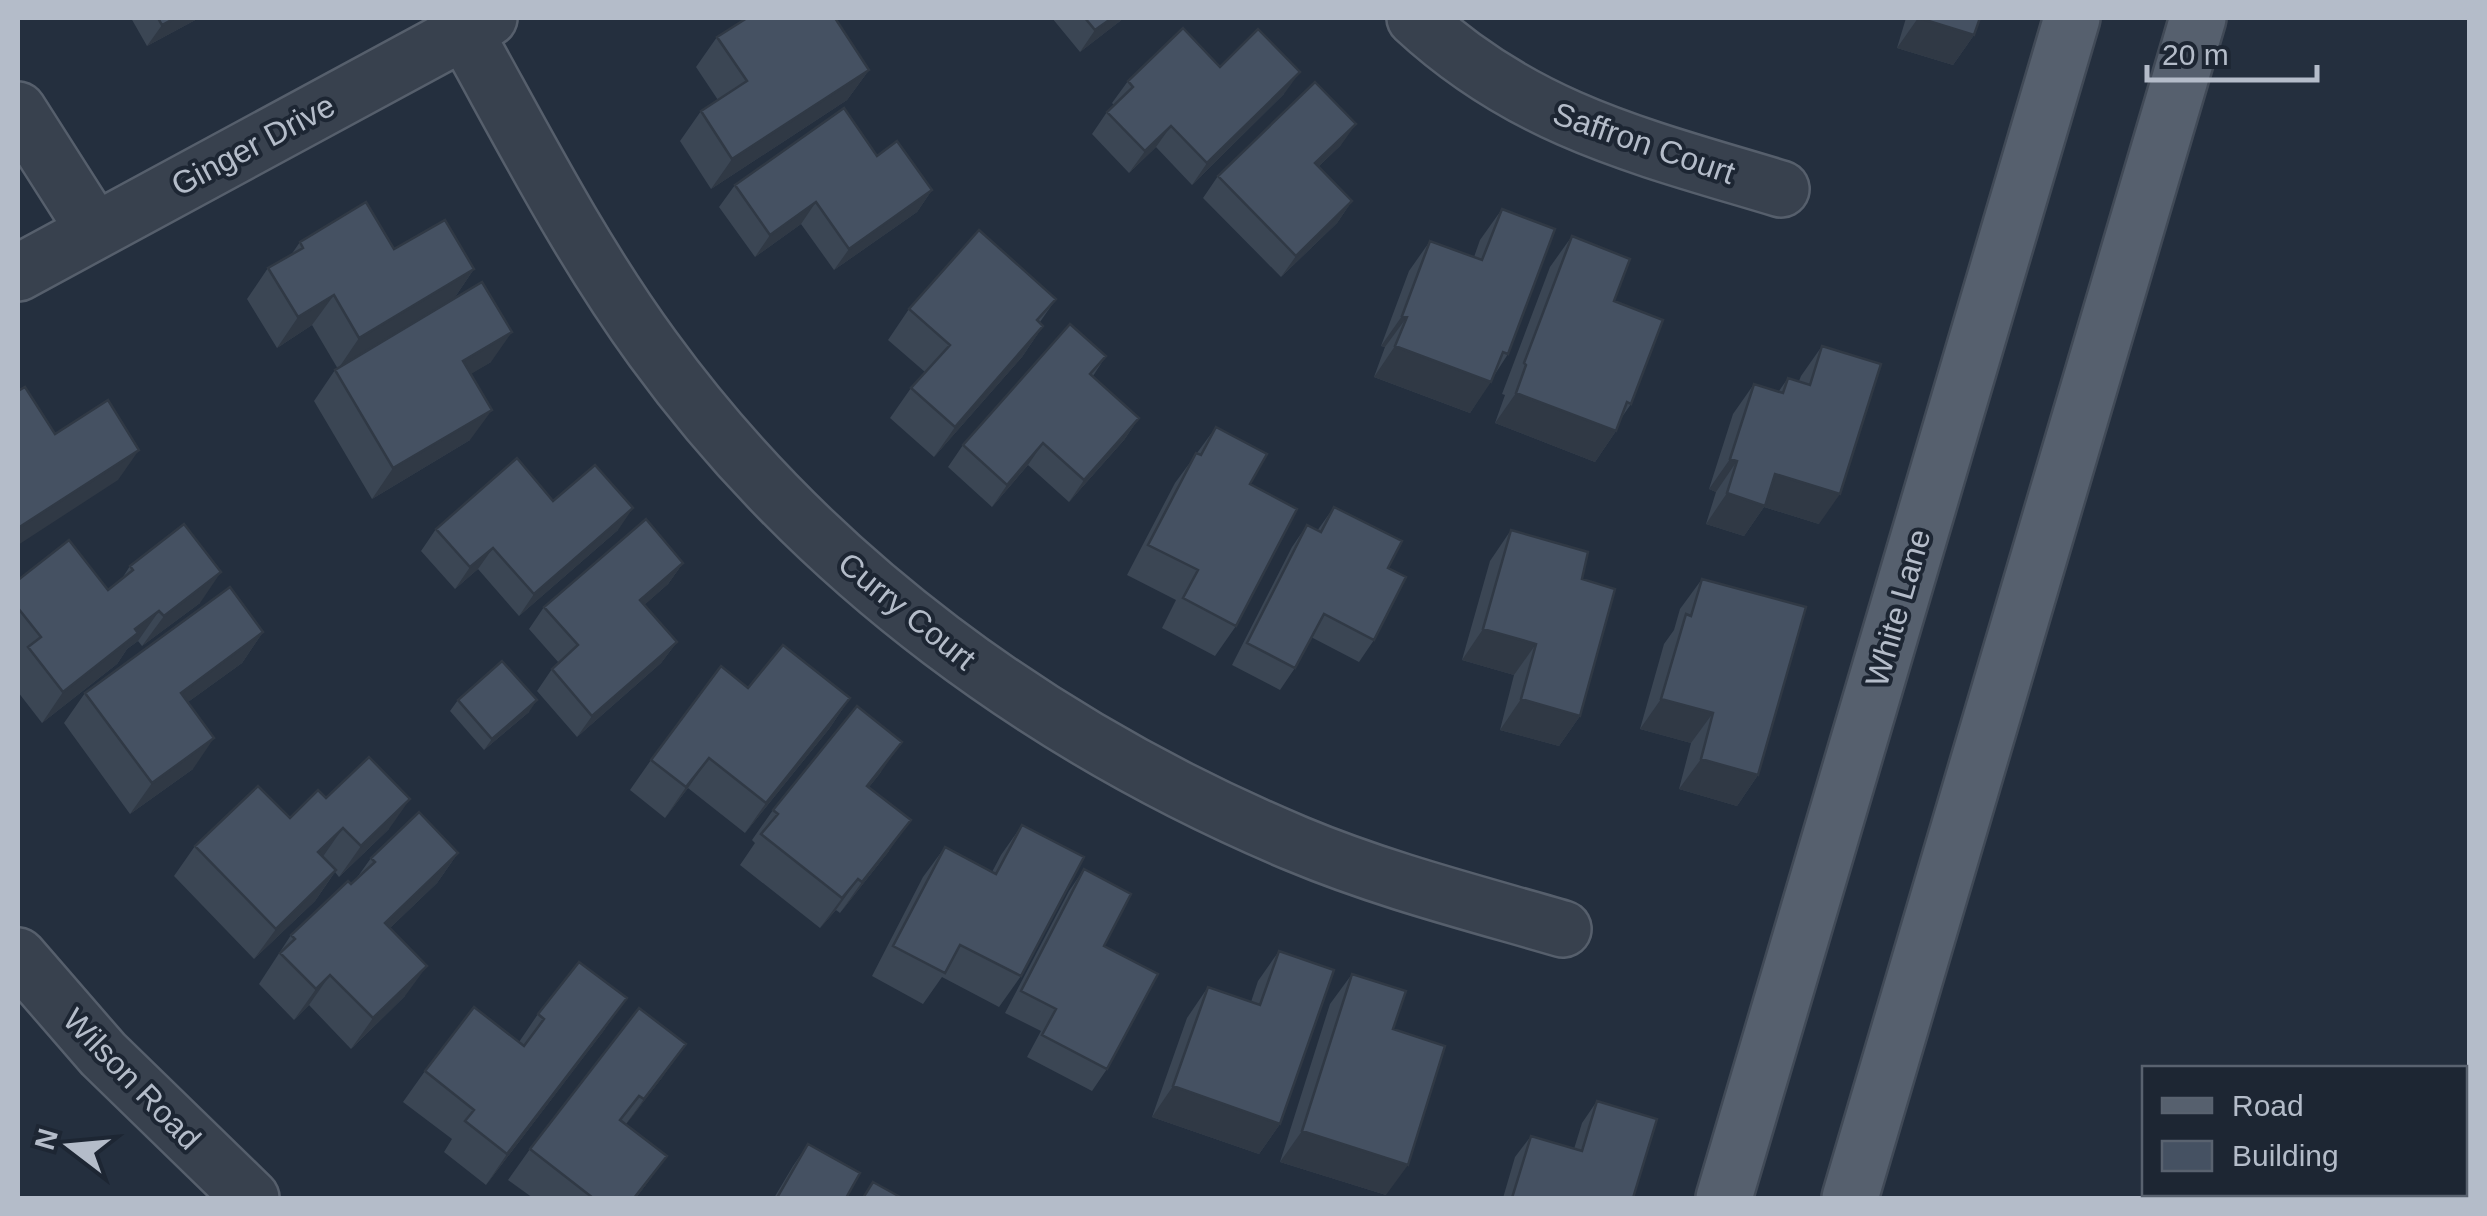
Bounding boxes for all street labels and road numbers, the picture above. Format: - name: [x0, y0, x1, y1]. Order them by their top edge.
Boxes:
- street label: Ginger Drive: [165, 87, 341, 203]
- street label: Saffron Court: [1548, 95, 1740, 191]
- street label: White Lane: [1858, 525, 1938, 691]
- street label: Curry Court: [831, 545, 983, 677]
- street label: Wilson Road: [56, 1001, 208, 1157]

